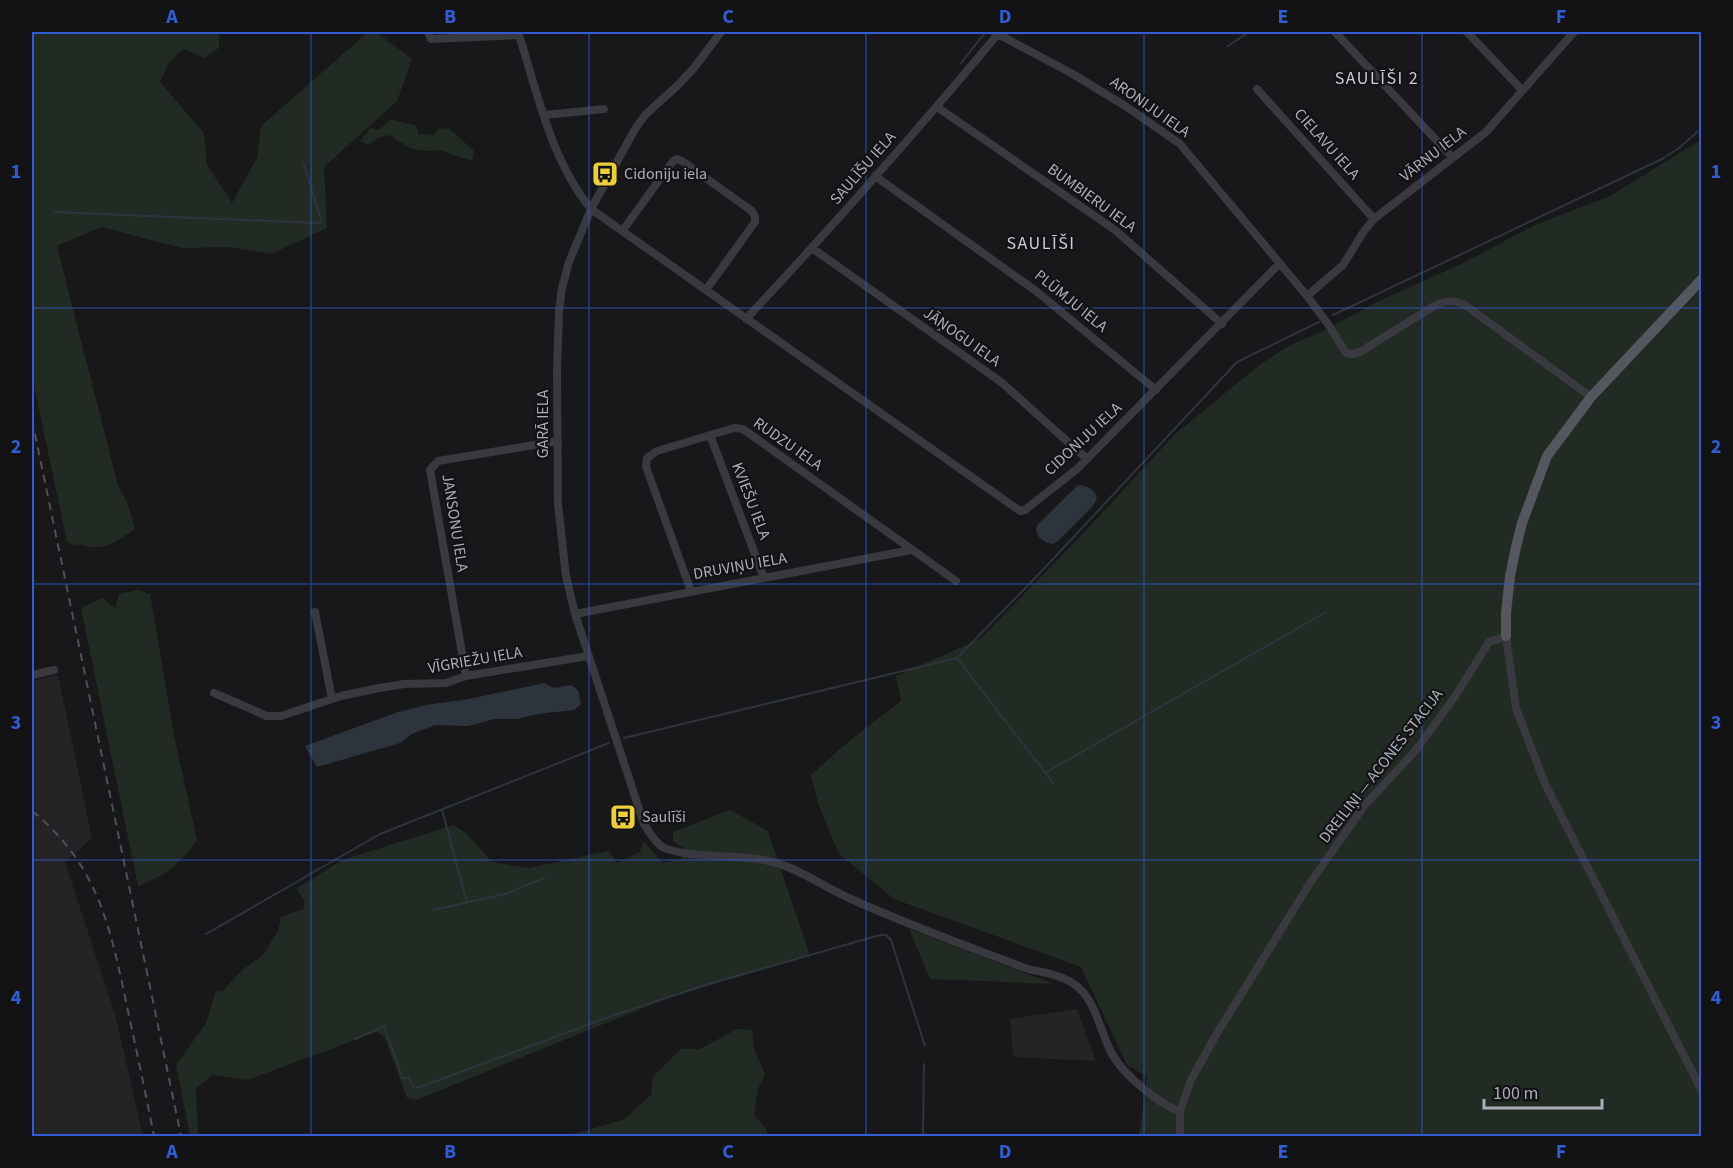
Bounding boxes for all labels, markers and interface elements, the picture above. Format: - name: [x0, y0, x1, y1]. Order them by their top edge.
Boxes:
- text: A: [165, 3, 178, 31]
- text: B: [444, 3, 456, 31]
- text: C: [722, 3, 734, 31]
- text: D: [999, 3, 1011, 31]
- text: E: [1278, 3, 1288, 31]
- text: F: [1556, 3, 1566, 31]
- district label: SAULĪŠI 2: [1335, 66, 1419, 91]
- street label: ARONIJU IELA: [1105, 71, 1195, 143]
- street label: CIELAVU IELA: [1289, 104, 1365, 185]
- street label: VĀRNU IELA: [1395, 121, 1471, 187]
- street label: SAULĪŠU IELA: [825, 126, 901, 209]
- text: 1: [11, 158, 21, 186]
- street label: BUMBIERU IELA: [1043, 158, 1141, 238]
- text: 1: [1711, 158, 1721, 186]
- bus stop icon: Cidoniju iela: [590, 159, 620, 189]
- place label: Cidoniju iela: [624, 163, 707, 185]
- district label: SAULĪŠI: [1006, 231, 1076, 256]
- street label: PLŪMJU IELA: [1030, 265, 1113, 338]
- street label: JĀŅOGU IELA: [919, 302, 1005, 372]
- street label: GARĀ IELA: [532, 389, 554, 458]
- street label: CIDONIJU IELA: [1039, 397, 1127, 481]
- street label: RUDZU IELA: [749, 412, 827, 476]
- text: 2: [11, 433, 21, 461]
- text: 2: [1711, 433, 1721, 461]
- street label: KVIEŠU IELA: [726, 459, 776, 543]
- street label: JANSONU IELA: [436, 472, 474, 574]
- street label: DRUVIŅU IELA: [691, 547, 789, 585]
- street label: VĪGRIEŽU IELA: [426, 641, 524, 679]
- street label: DREILIŅI — ACONES STACIJA: [1314, 684, 1448, 848]
- text: 3: [11, 709, 21, 737]
- text: 3: [1711, 709, 1721, 737]
- bus stop icon: Saulīši: [608, 802, 638, 832]
- place label: Saulīši: [642, 806, 686, 828]
- text: 4: [11, 984, 22, 1012]
- text: 4: [1711, 984, 1722, 1012]
- scale bar: [1484, 1072, 1602, 1110]
- text: 100 m: [1493, 1081, 1538, 1106]
- text: A: [165, 1138, 178, 1166]
- text: B: [444, 1138, 456, 1166]
- text: C: [722, 1138, 734, 1166]
- text: D: [999, 1138, 1011, 1166]
- text: E: [1278, 1138, 1288, 1166]
- text: F: [1556, 1138, 1566, 1166]

